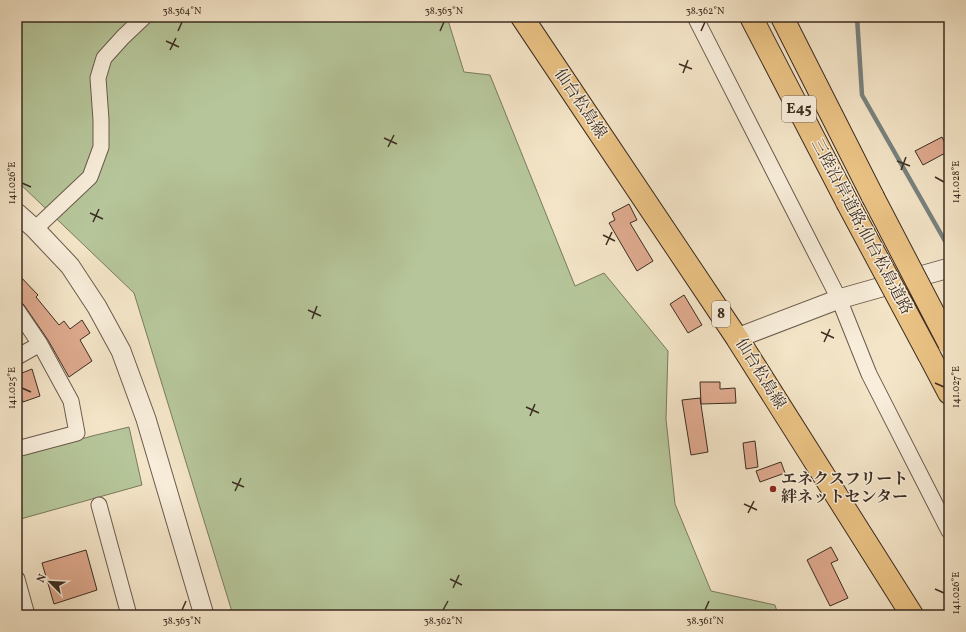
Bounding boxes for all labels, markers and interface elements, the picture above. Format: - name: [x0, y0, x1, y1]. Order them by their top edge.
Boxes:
- text: 38.364°N: [163, 4, 202, 18]
- text: 38.363°N: [425, 4, 464, 18]
- text: 38.362°N: [686, 4, 725, 18]
- street label: 仙台松島線: [549, 65, 611, 143]
- road number: E45: [782, 96, 816, 122]
- street label: 三陸沿岸道路;仙台松島道路: [805, 135, 917, 319]
- text: 141.028°E: [949, 161, 963, 203]
- text: 141.026°E: [5, 162, 19, 204]
- road number: 8: [712, 301, 730, 327]
- street label: 仙台松島線: [729, 334, 791, 414]
- text: 141.027°E: [949, 366, 963, 408]
- text: 141.025°E: [5, 367, 19, 409]
- place label: エネクスフリート 絆ネットセンター: [781, 469, 908, 509]
- marker: エネクスフリート 絆ネットセンター: [768, 484, 778, 494]
- north arrow: [30, 562, 70, 602]
- text: N: [34, 572, 51, 585]
- text: 141.026°E: [949, 572, 963, 614]
- text: 38.363°N: [163, 614, 202, 628]
- text: 38.362°N: [424, 614, 463, 628]
- text: 38.361°N: [686, 614, 724, 628]

